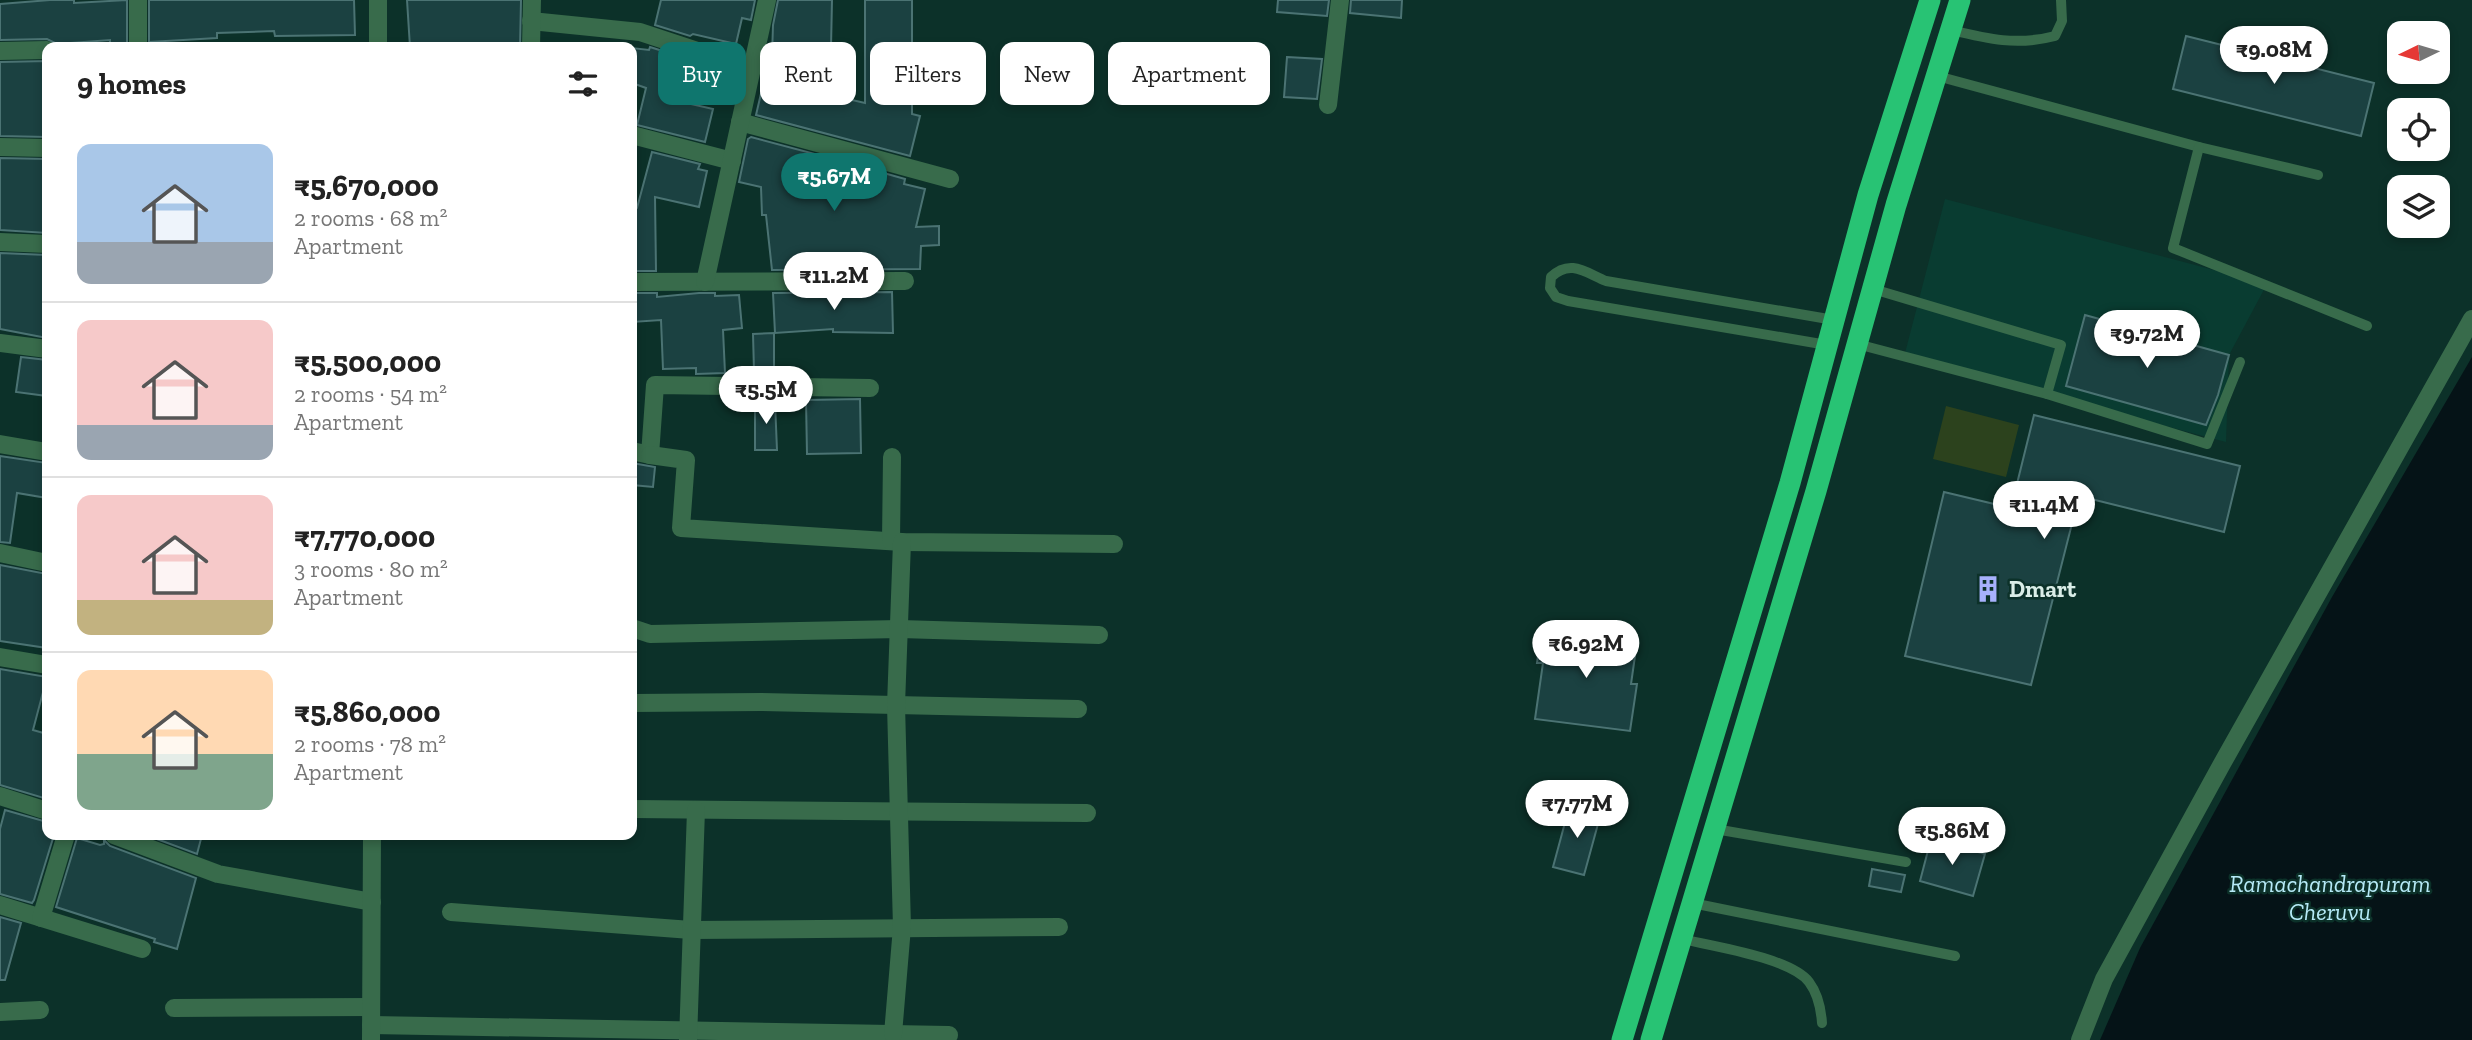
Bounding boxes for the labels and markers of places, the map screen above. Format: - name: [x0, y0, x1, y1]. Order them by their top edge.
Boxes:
- pin: ₹9.08M: [2217, 27, 2331, 86]
- pin: ₹5.67M: [777, 154, 891, 213]
- pin: ₹11.2M: [777, 252, 891, 312]
- pin: ₹9.72M: [2090, 310, 2204, 370]
- pin: ₹5.5M: [717, 366, 815, 426]
- pin: ₹11.4M: [1987, 482, 2101, 541]
- building icon: Dmart: [1973, 574, 2003, 604]
- place label: Dmart: [2009, 575, 2077, 603]
- pin: ₹6.92M: [1529, 620, 1643, 680]
- pin: ₹7.77M: [1520, 780, 1634, 840]
- pin: ₹5.86M: [1895, 808, 2009, 867]

